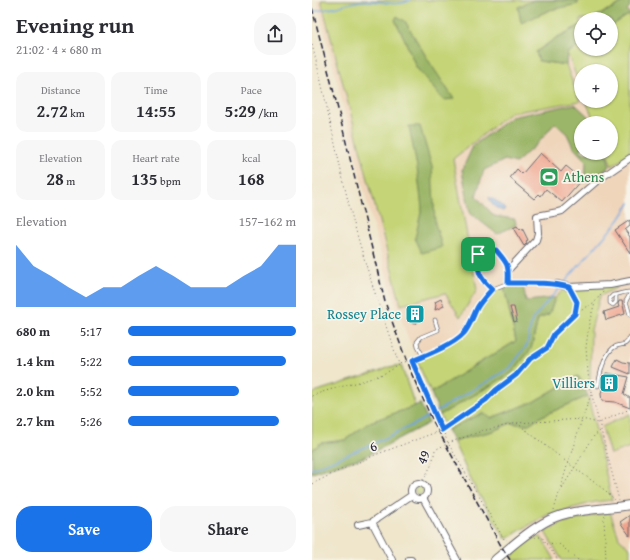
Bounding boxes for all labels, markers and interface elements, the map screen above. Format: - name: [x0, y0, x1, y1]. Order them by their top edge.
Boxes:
- text: Evening run: [16, 9, 134, 41]
- map controls: [574, 12, 618, 160]
- button: locate: [574, 12, 618, 56]
- button: share: [254, 13, 296, 55]
- text: 21:02 · 4 × 680 m: [16, 40, 102, 59]
- button: +: [574, 64, 618, 108]
- text: Distance: [41, 82, 80, 98]
- text: Time: [144, 82, 168, 98]
- text: Pace: [241, 82, 262, 98]
- text: 2.72: [37, 98, 68, 123]
- text: 14:55: [136, 98, 176, 123]
- text: 5:29: [225, 98, 256, 123]
- text: km: [68, 105, 85, 121]
- text: /km: [256, 105, 278, 121]
- button: −: [574, 116, 618, 160]
- text: Elevation: [39, 150, 82, 166]
- text: Heart rate: [132, 150, 180, 166]
- text: kcal: [242, 150, 261, 166]
- text: 28: [46, 166, 64, 191]
- text: 135: [131, 166, 158, 191]
- text: 168: [238, 166, 265, 191]
- sports icon: Athens: [538, 166, 560, 188]
- place label: Athens: [563, 167, 604, 187]
- text: m: [64, 173, 75, 189]
- text: bpm: [158, 173, 181, 189]
- text: Elevation: [16, 212, 67, 231]
- text: 157–162 m: [239, 212, 296, 231]
- pin: [461, 237, 495, 271]
- icon: arrive: [467, 243, 489, 265]
- building icon: Rossey Place: [404, 303, 426, 325]
- place label: Rossey Place: [327, 304, 401, 324]
- text: 680 m: [16, 322, 50, 341]
- text: 5:17: [80, 322, 102, 341]
- text: 1.4 km: [16, 352, 55, 371]
- text: 5:22: [80, 352, 102, 371]
- building icon: Villiers: [598, 372, 620, 394]
- place label: Villiers: [552, 373, 595, 393]
- text: 2.0 km: [16, 382, 55, 401]
- text: 5:52: [80, 382, 102, 401]
- text: 2.7 km: [16, 412, 55, 431]
- text: 5:26: [80, 412, 102, 431]
- street label: 6: [366, 435, 380, 457]
- street label: 49: [411, 447, 435, 467]
- button: Save: [16, 506, 152, 552]
- button: Share: [160, 506, 296, 552]

